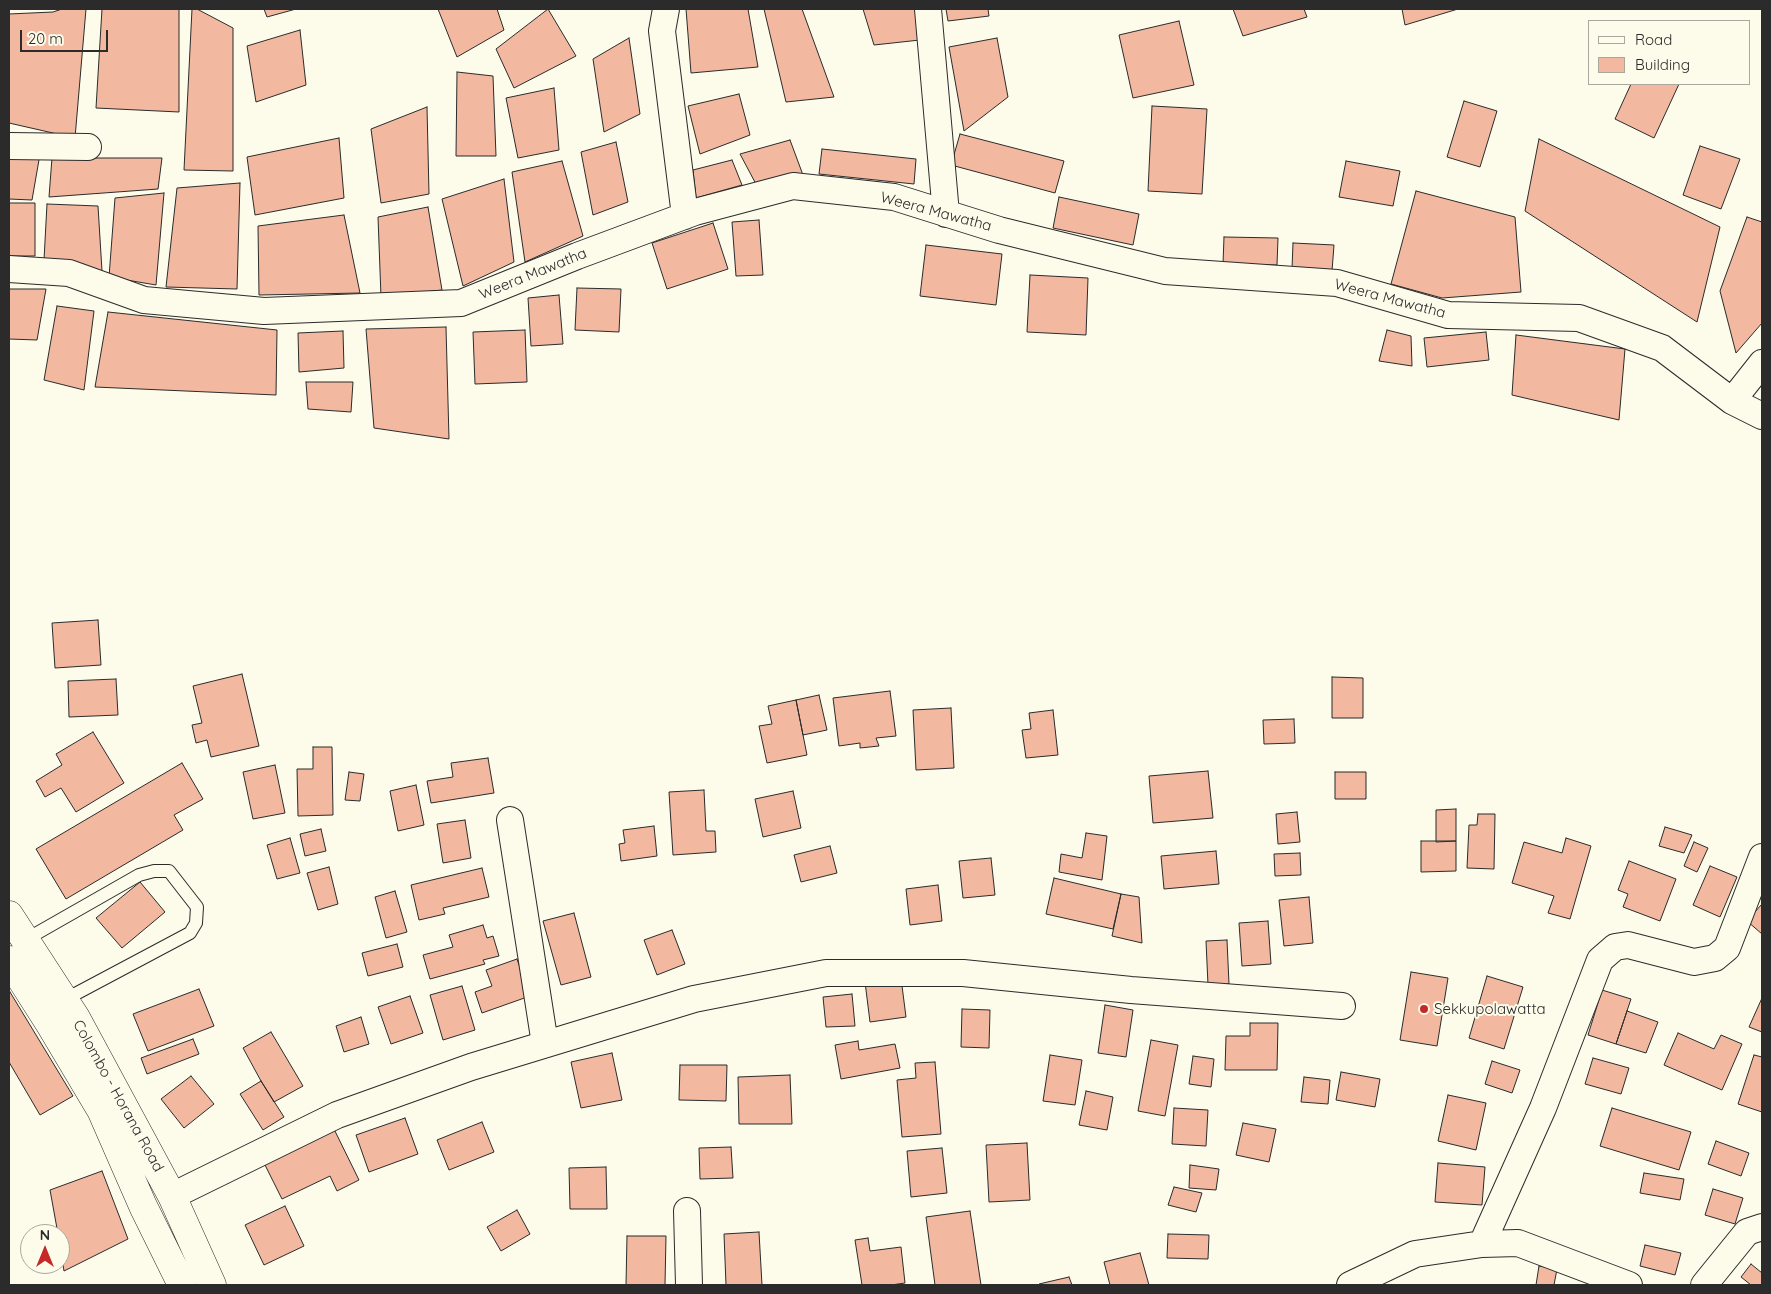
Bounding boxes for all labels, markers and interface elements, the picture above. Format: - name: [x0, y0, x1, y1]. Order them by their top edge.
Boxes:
- scale bar: [22, 20, 110, 52]
- legend: [1588, 20, 1751, 85]
- text: 20 m: [28, 29, 63, 48]
- text: Road: [1635, 30, 1672, 49]
- text: Building: [1635, 55, 1690, 74]
- street label: Weera Mawatha: [878, 188, 994, 236]
- street label: Weera Mawatha: [477, 244, 589, 304]
- street label: Weera Mawatha: [1332, 275, 1448, 323]
- place label: Sekkupolawatta: [1434, 1000, 1546, 1018]
- marker: Sekkupolawatta: [1418, 1003, 1430, 1015]
- street label: Colombo - Horana Road: [69, 1017, 167, 1175]
- north arrow: [20, 1224, 70, 1274]
- text: N: [40, 1226, 50, 1244]

